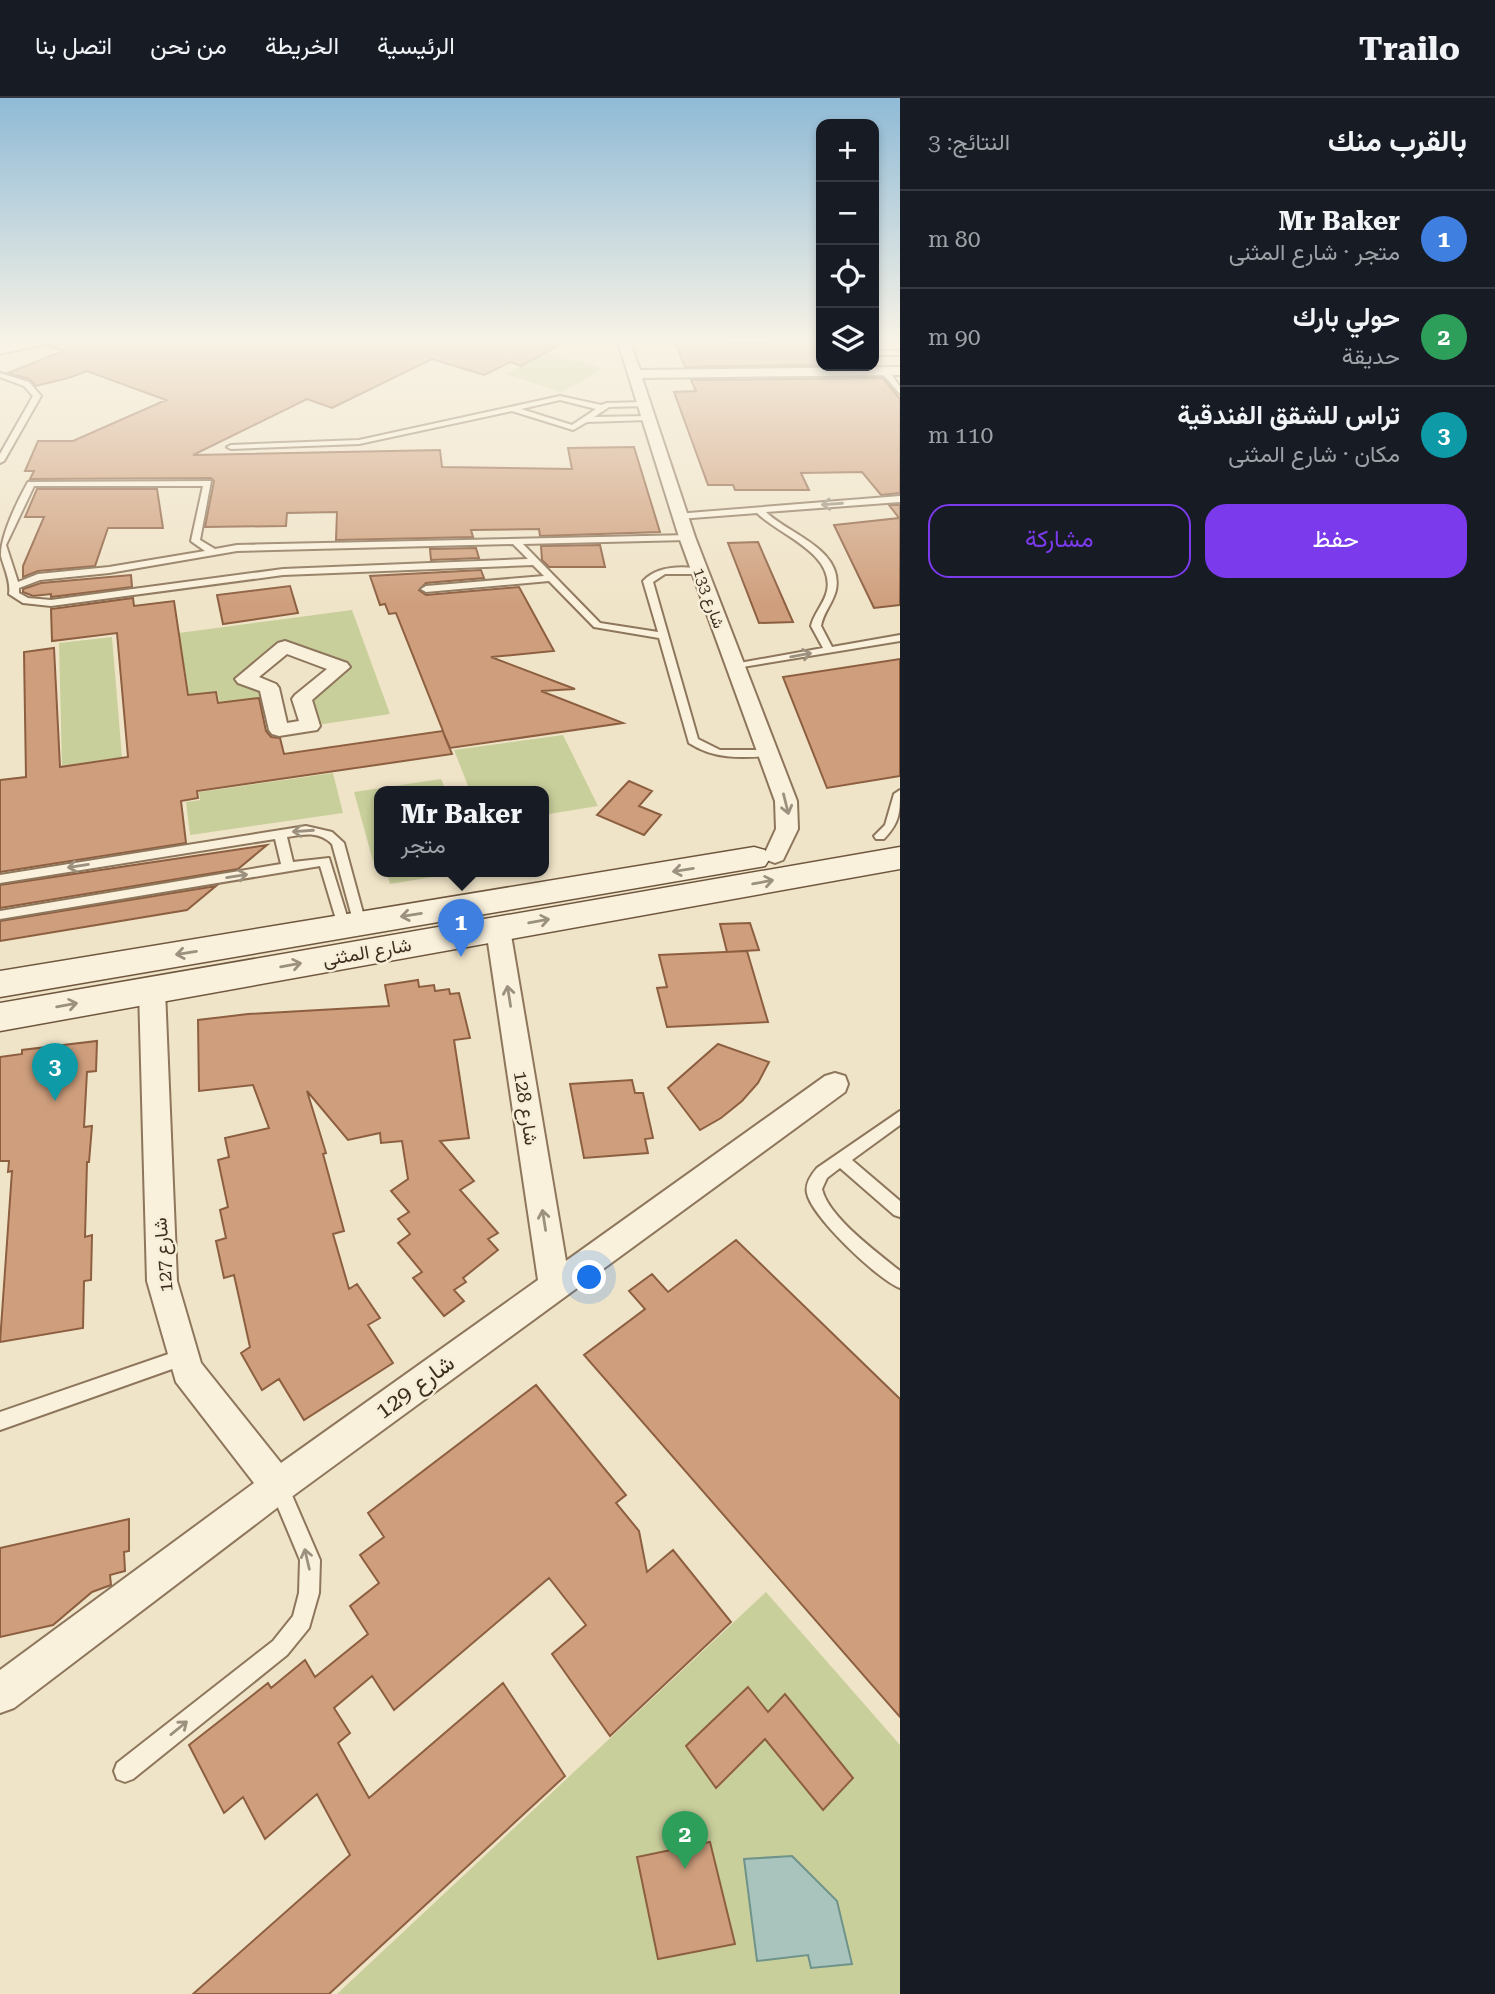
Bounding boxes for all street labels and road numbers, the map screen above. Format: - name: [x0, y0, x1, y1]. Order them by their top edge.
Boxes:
- street label: شارع 133: [687, 565, 729, 632]
- street label: شارع المثنى: [321, 933, 413, 972]
- street label: شارع 128: [508, 1069, 543, 1147]
- street label: شارع 127: [148, 1217, 179, 1293]
- street label: شارع 129: [370, 1349, 461, 1426]

